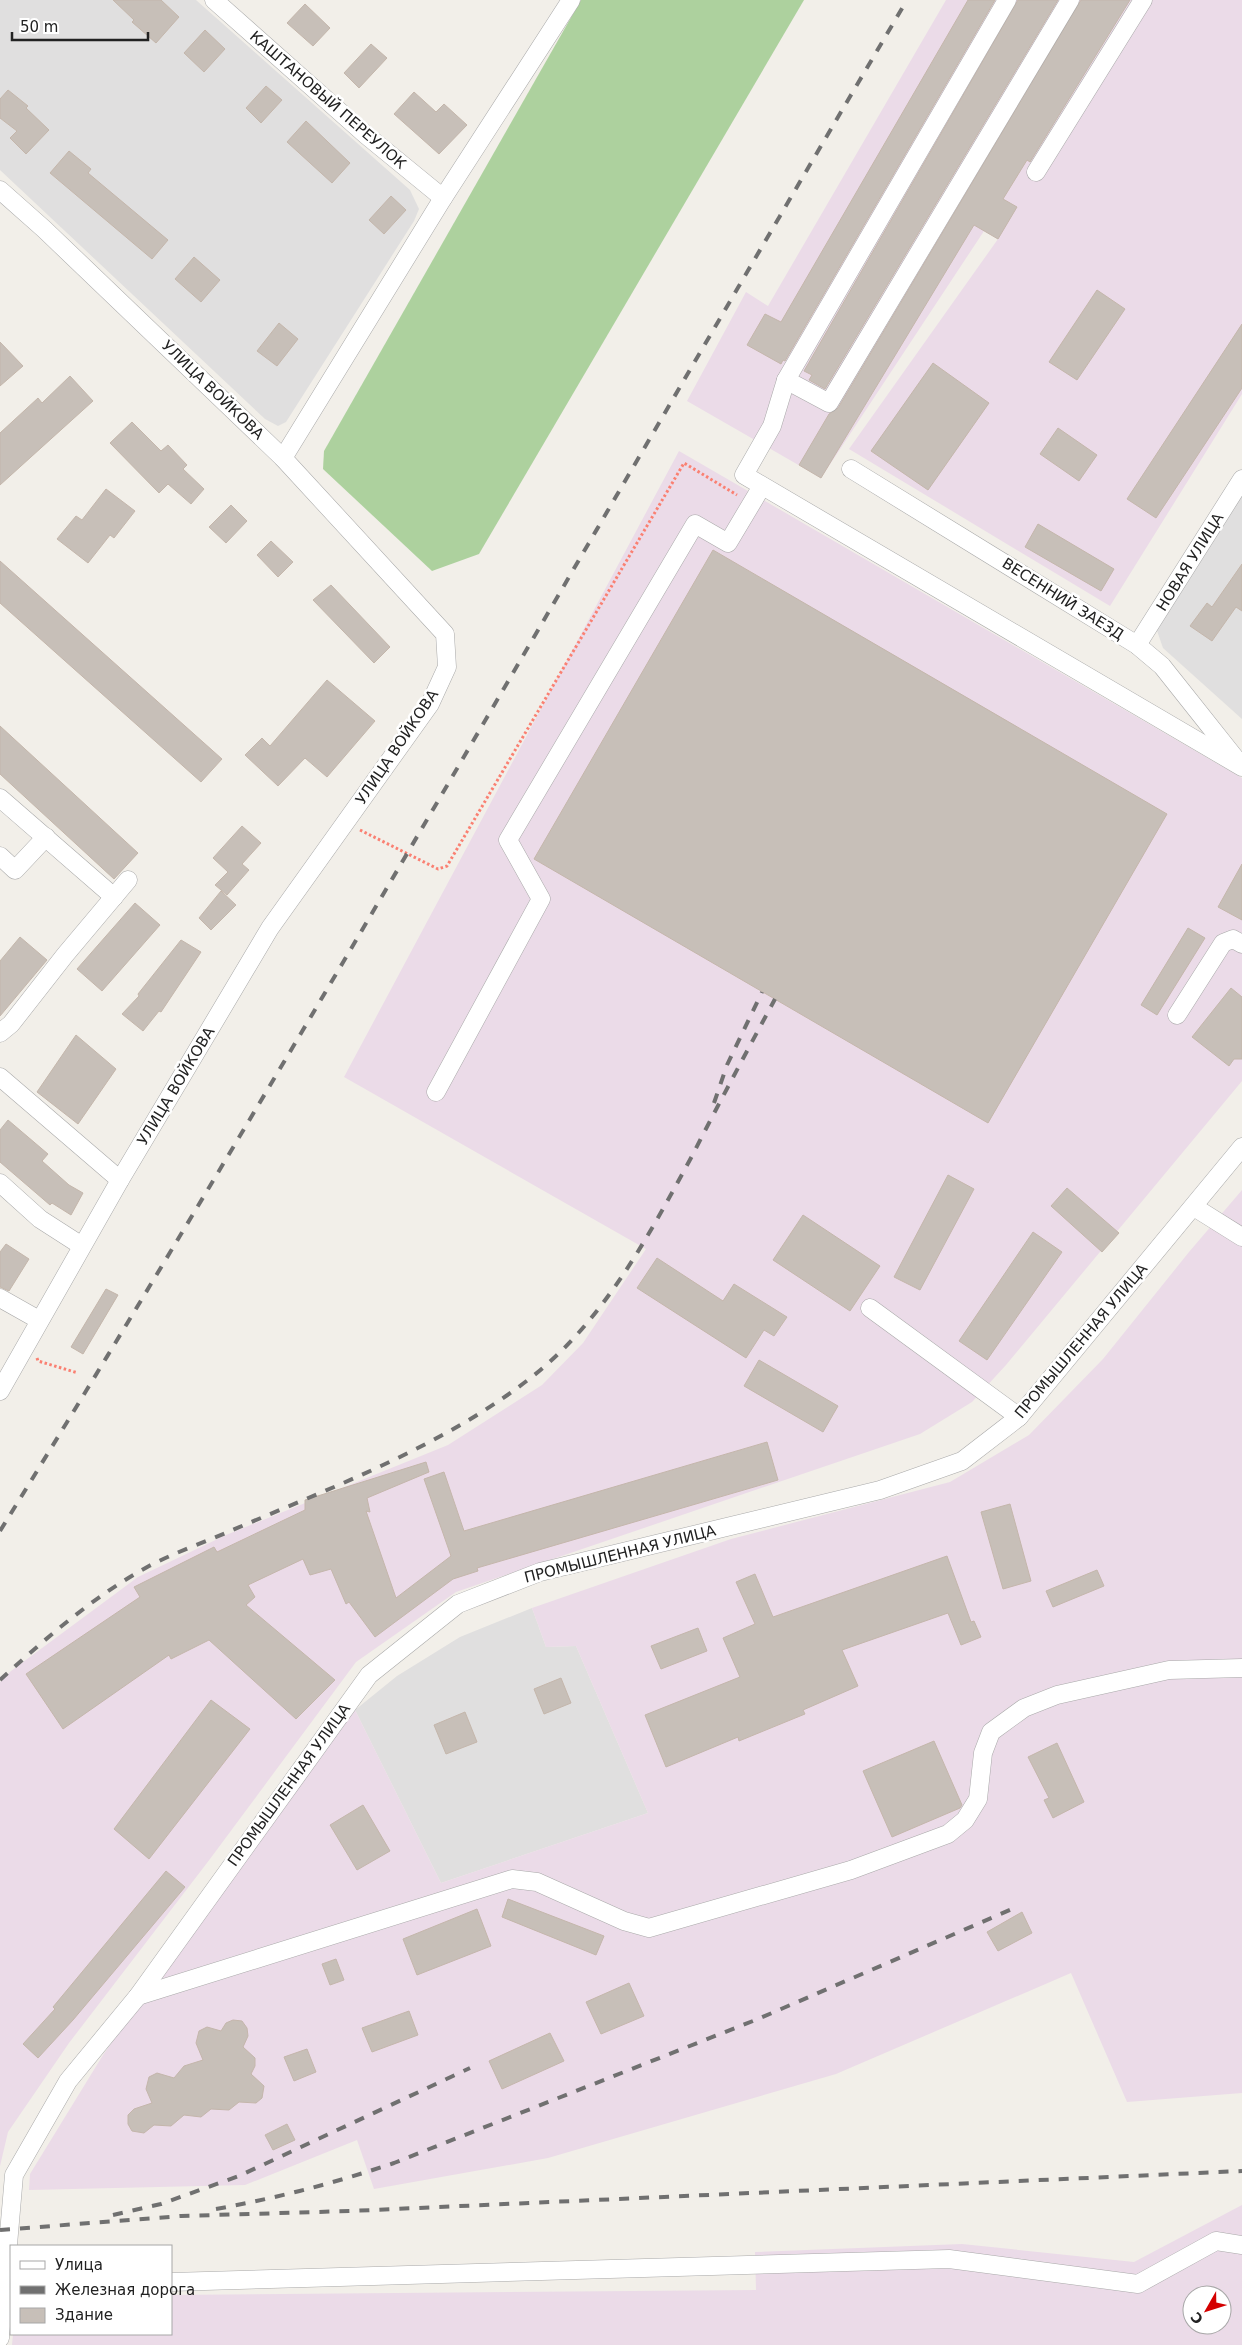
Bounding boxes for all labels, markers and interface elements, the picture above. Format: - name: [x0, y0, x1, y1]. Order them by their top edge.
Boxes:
- scale bar: [12, 10, 149, 42]
- text: 50 m: [20, 18, 58, 36]
- street label: КАШТАНОВЫЙ ПЕРЕУЛОК: [246, 26, 411, 173]
- street label: УЛИЦА ВОЙКОВА: [158, 336, 269, 444]
- street label: НОВАЯ УЛИЦА: [1153, 509, 1228, 614]
- street label: ВЕСЕННИЙ ЗАЕЗД: [999, 553, 1128, 644]
- street label: УЛИЦА ВОЙКОВА: [351, 685, 443, 808]
- street label: УЛИЦА ВОЙКОВА: [133, 1023, 219, 1148]
- street label: ПРОМЫШЛЕННАЯ УЛИЦА: [1011, 1259, 1152, 1422]
- street label: ПРОМЫШЛЕННАЯ УЛИЦА: [522, 1521, 718, 1587]
- street label: ПРОМЫШЛЕННАЯ УЛИЦА: [224, 1700, 355, 1870]
- legend: [10, 2245, 172, 2335]
- text: Улица: [55, 2256, 103, 2274]
- text: Железная дорога: [55, 2281, 195, 2299]
- north arrow: [1182, 2285, 1232, 2335]
- text: Здание: [55, 2306, 113, 2324]
- text: С: [1187, 2309, 1206, 2327]

